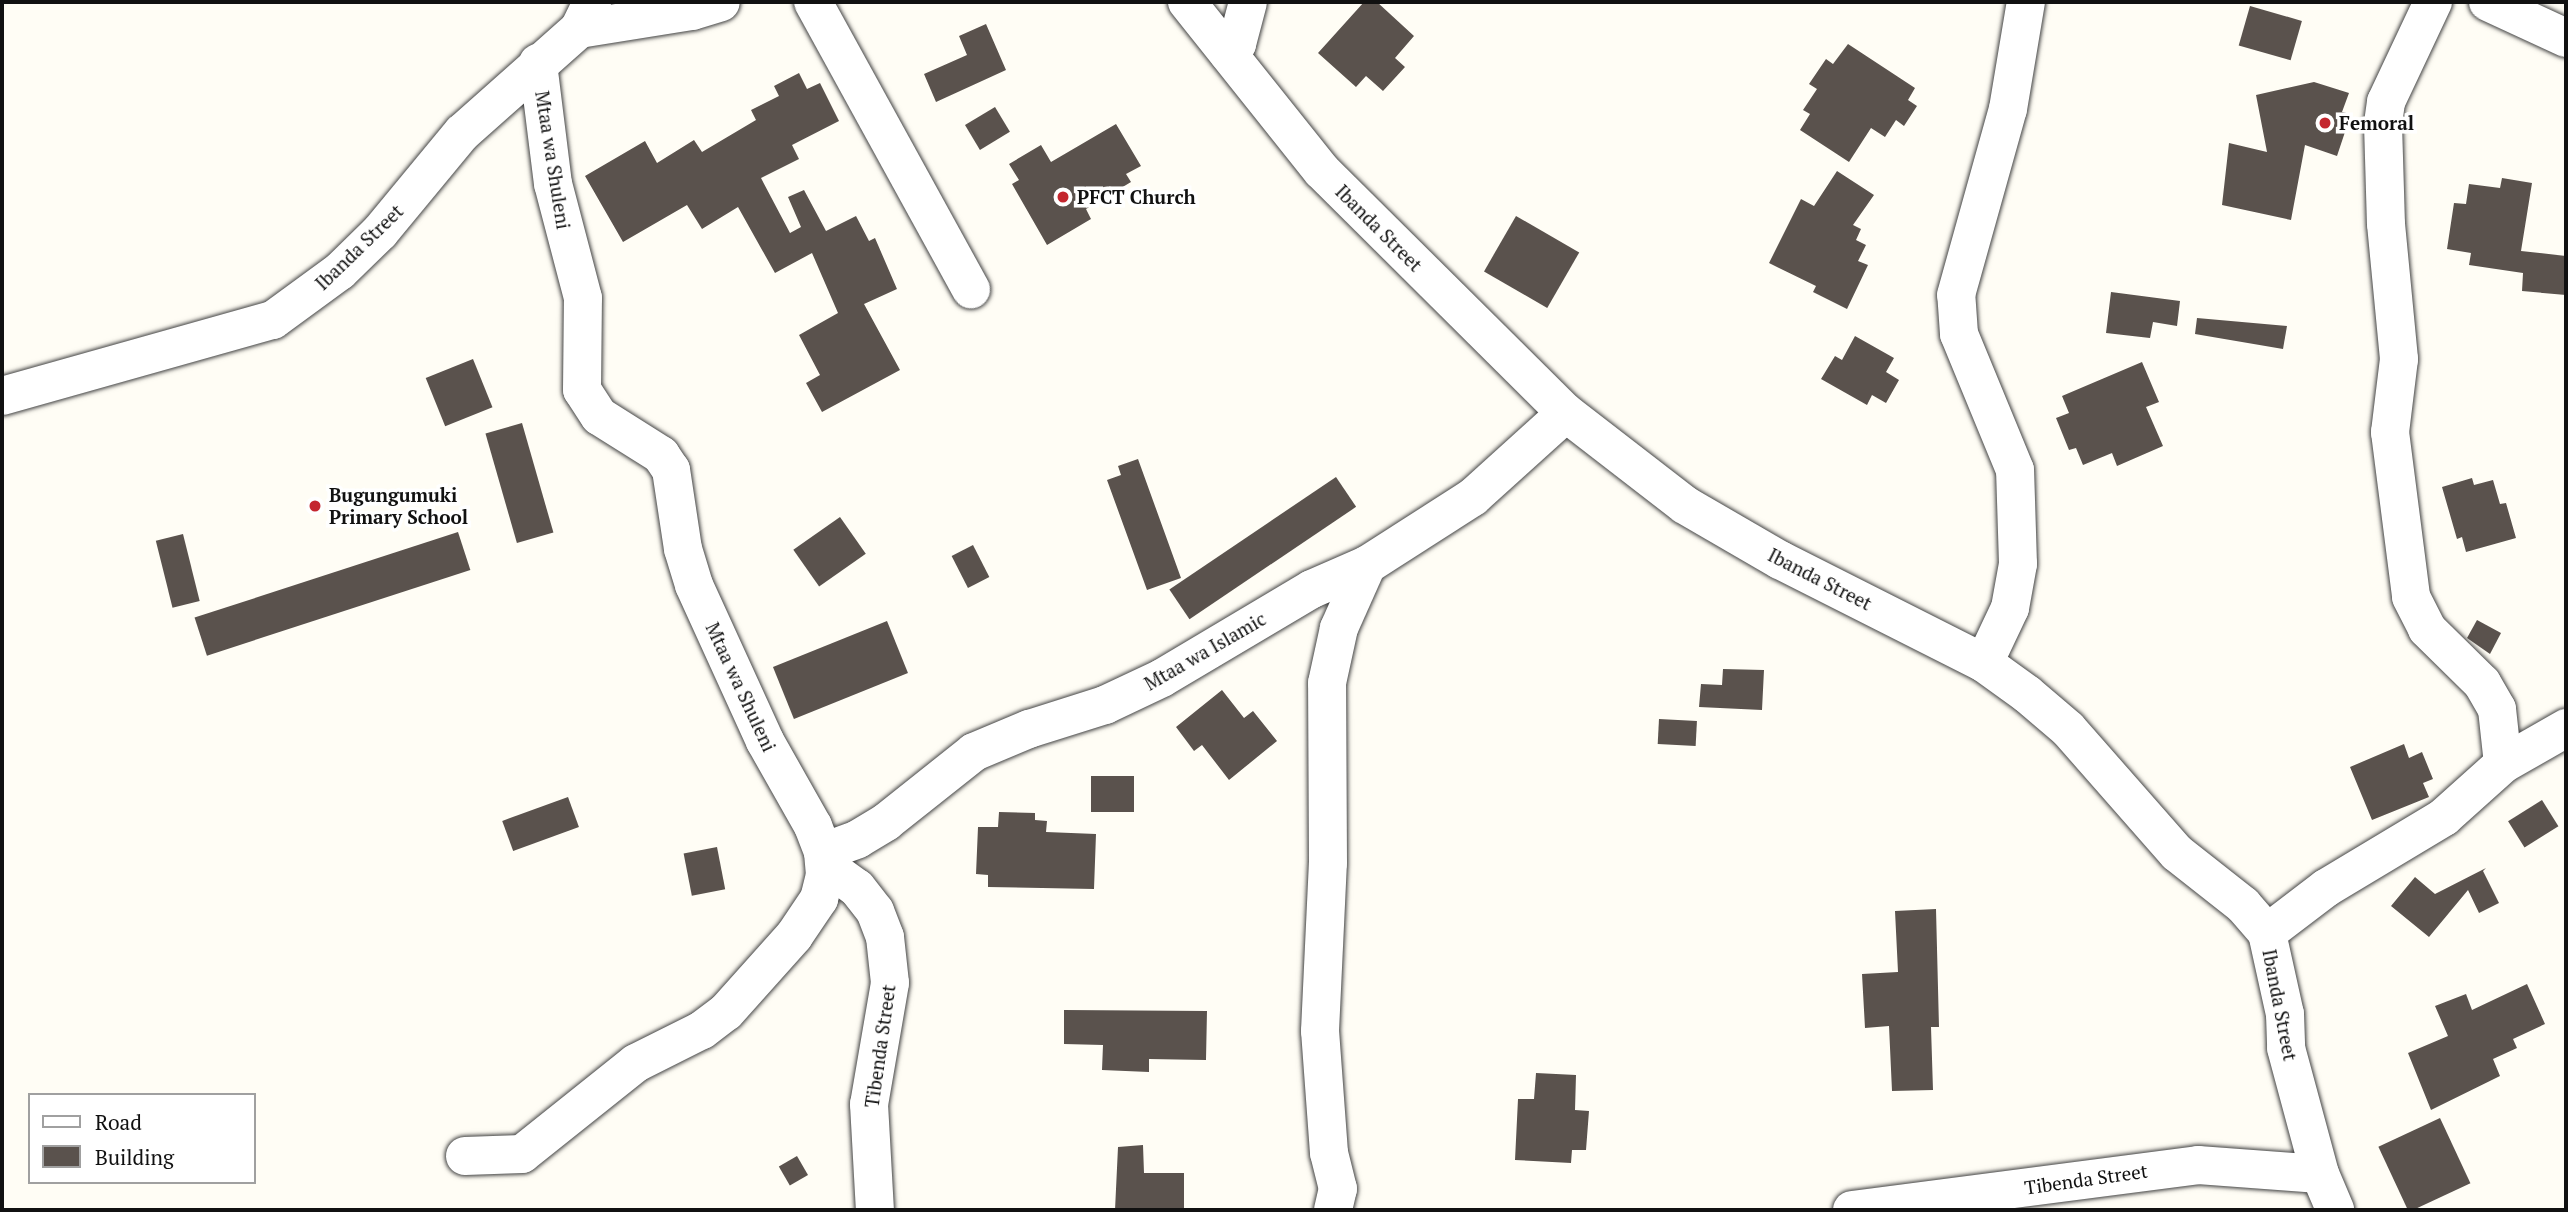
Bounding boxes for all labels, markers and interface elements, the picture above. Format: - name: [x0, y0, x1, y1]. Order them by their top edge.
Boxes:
- street label: Mtaa wa Shuleni: [531, 89, 575, 231]
- place label: Femoral: [2339, 112, 2414, 134]
- marker: Femoral: [2317, 115, 2333, 131]
- street label: Ibanda Street: [1331, 180, 1427, 276]
- place label: PFCT Church: [1077, 186, 1196, 208]
- marker: PFCT Church: [1055, 189, 1071, 205]
- street label: Ibanda Street: [310, 199, 408, 295]
- place label: Bugungumuki Primary School: [329, 484, 468, 528]
- marker: Bugungumuki Primary School: [307, 498, 323, 514]
- street label: Ibanda Street: [1764, 543, 1876, 615]
- street label: Mtaa wa Islamic: [1140, 607, 1270, 695]
- street label: Mtaa wa Shuleni: [701, 619, 781, 755]
- street label: Ibanda Street: [2258, 947, 2302, 1063]
- street label: Tibenda Street: [860, 983, 900, 1109]
- legend: [28, 1093, 256, 1184]
- text: Road: [95, 1108, 142, 1136]
- text: Building: [95, 1143, 174, 1171]
- street label: Tibenda Street: [2023, 1159, 2149, 1199]

